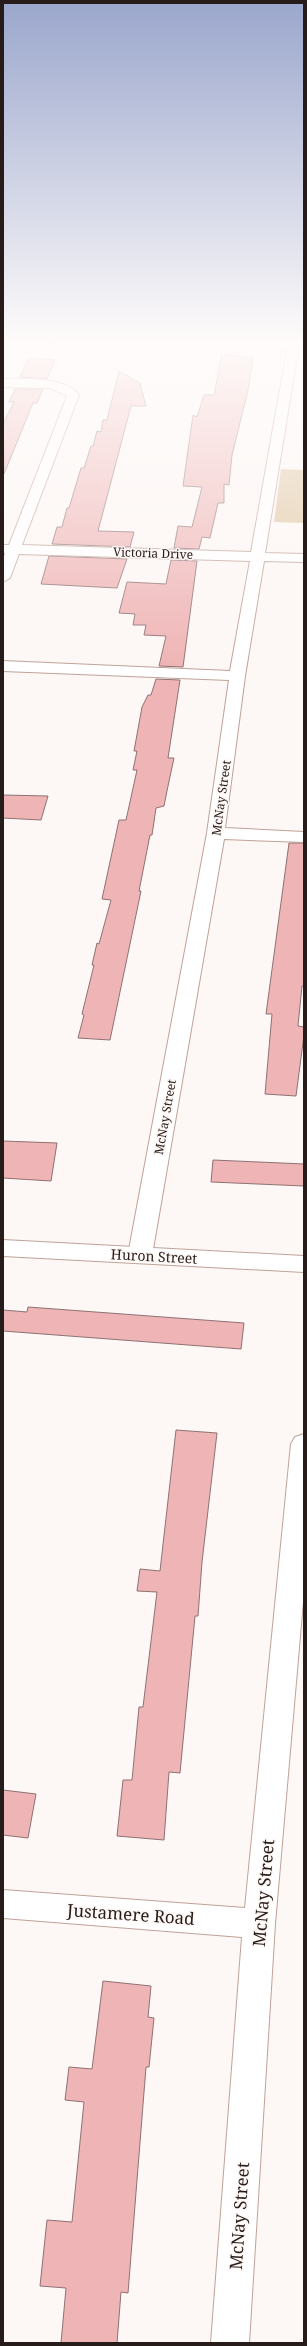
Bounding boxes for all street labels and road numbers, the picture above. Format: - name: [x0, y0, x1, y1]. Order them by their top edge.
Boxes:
- street label: Victoria Drive: [113, 543, 193, 563]
- street label: McNay Street: [207, 759, 235, 837]
- street label: McNay Street: [150, 1078, 180, 1156]
- street label: Huron Street: [110, 1244, 198, 1268]
- street label: McNay Street: [247, 1838, 279, 1948]
- street label: Justamere Road: [65, 1898, 196, 1930]
- street label: McNay Street: [224, 2161, 254, 2271]

